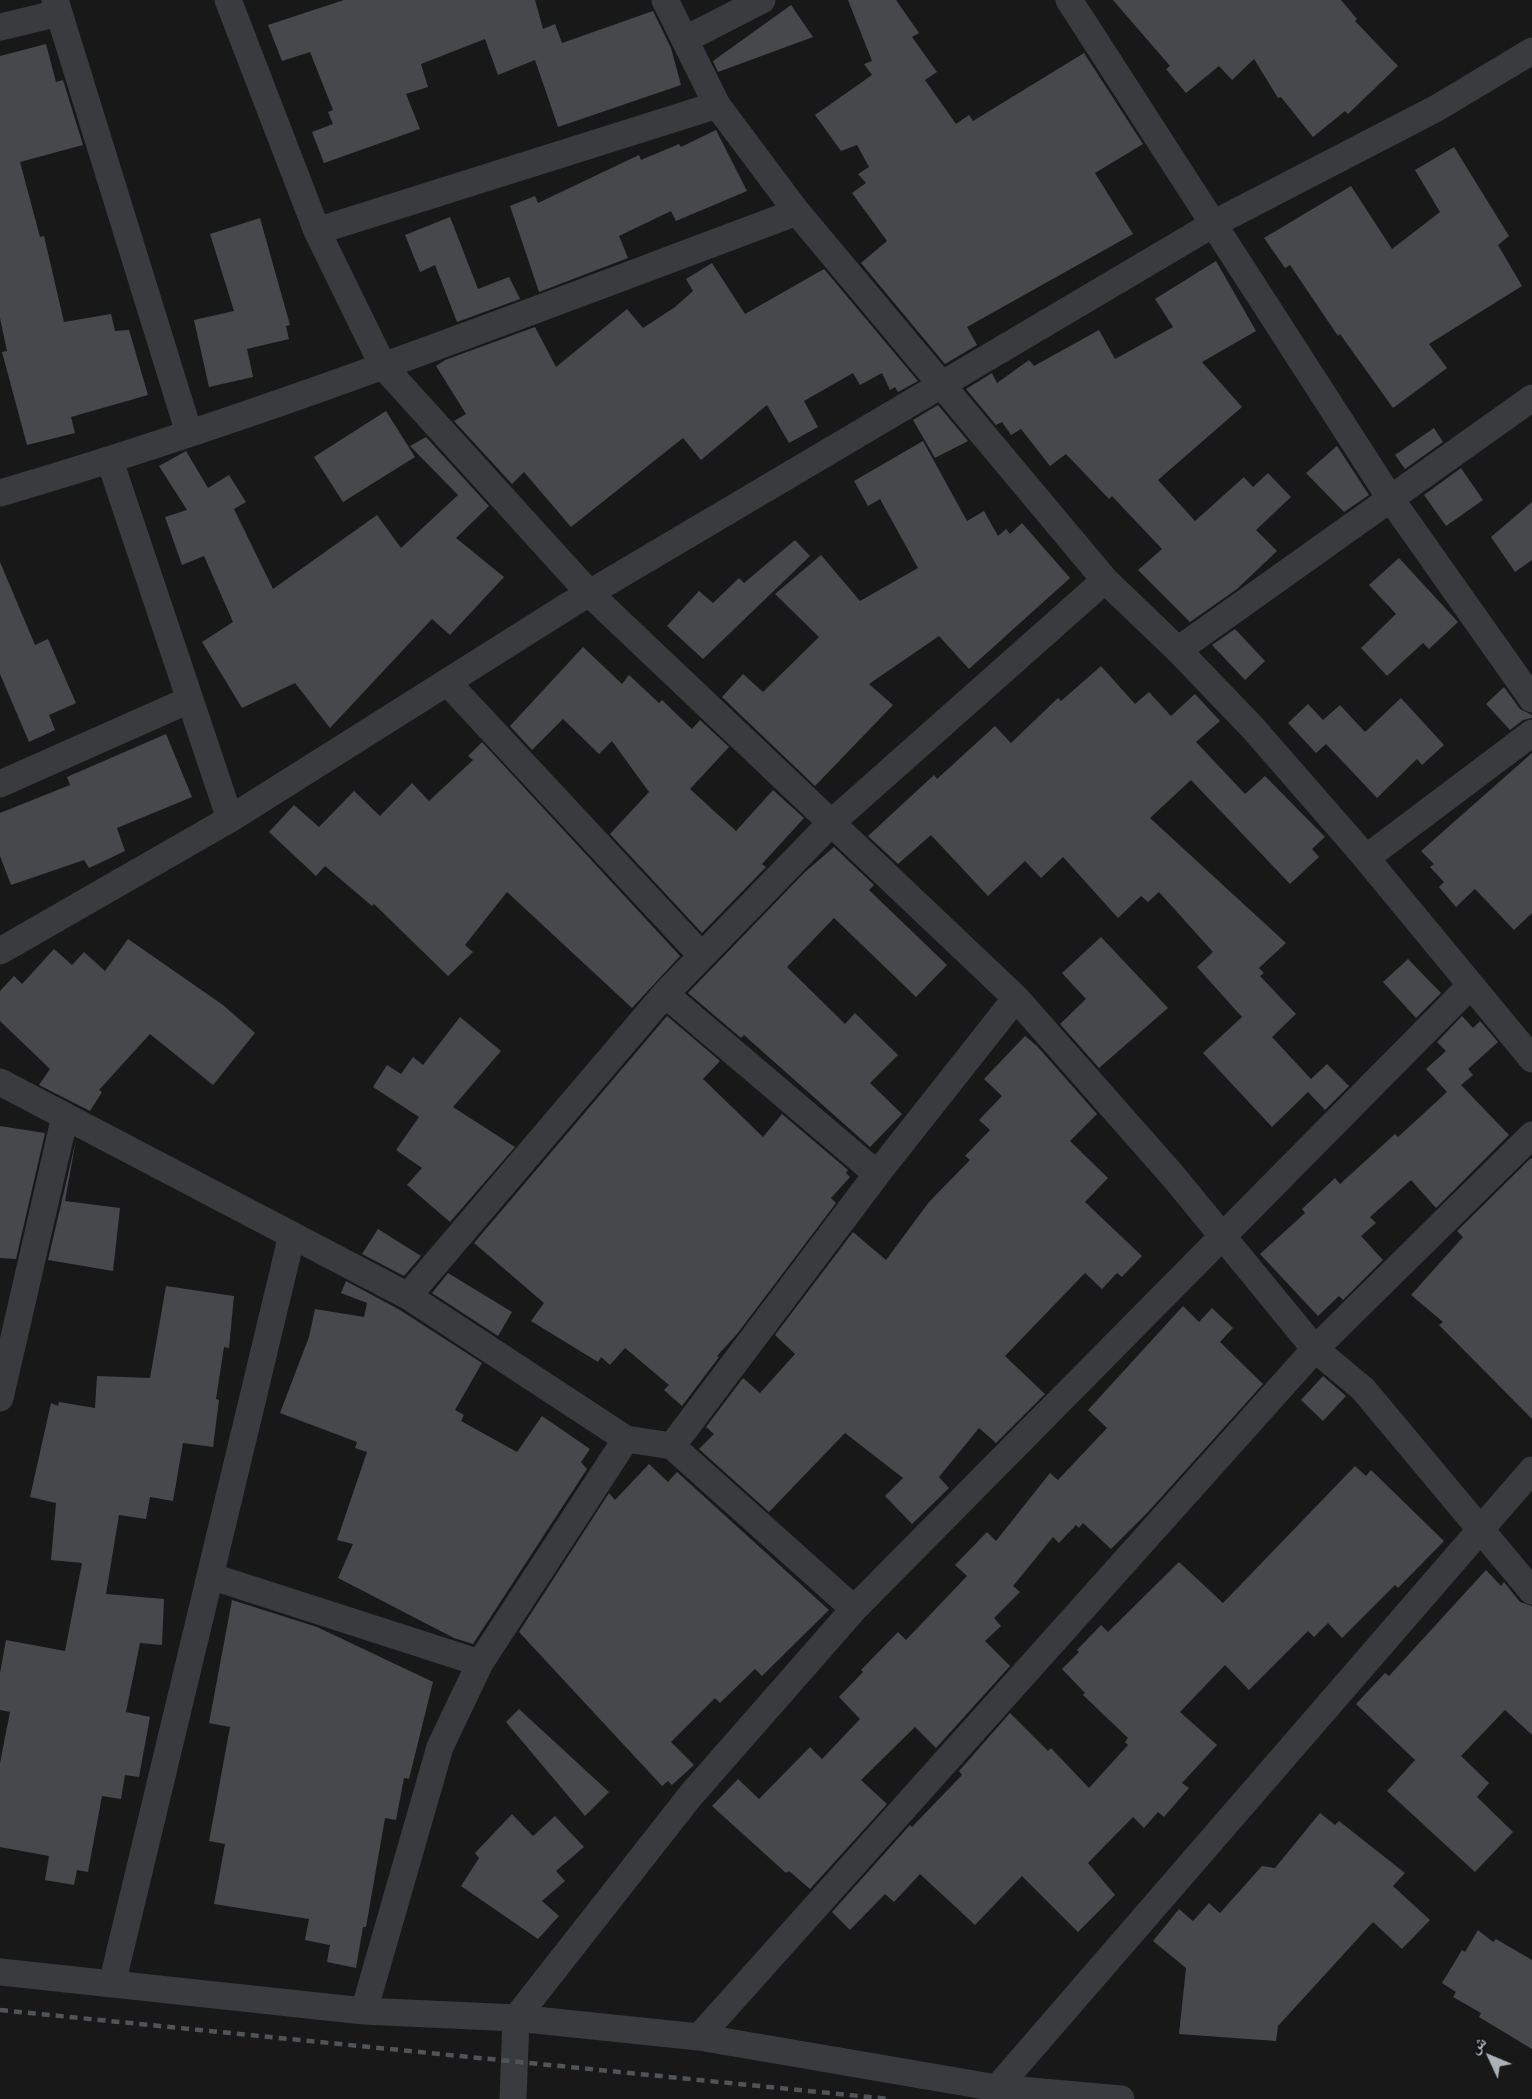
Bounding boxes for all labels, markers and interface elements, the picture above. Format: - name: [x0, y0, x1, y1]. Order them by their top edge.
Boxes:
- north arrow: [1460, 2027, 1520, 2087]
- text: ش: [1464, 2031, 1490, 2058]

